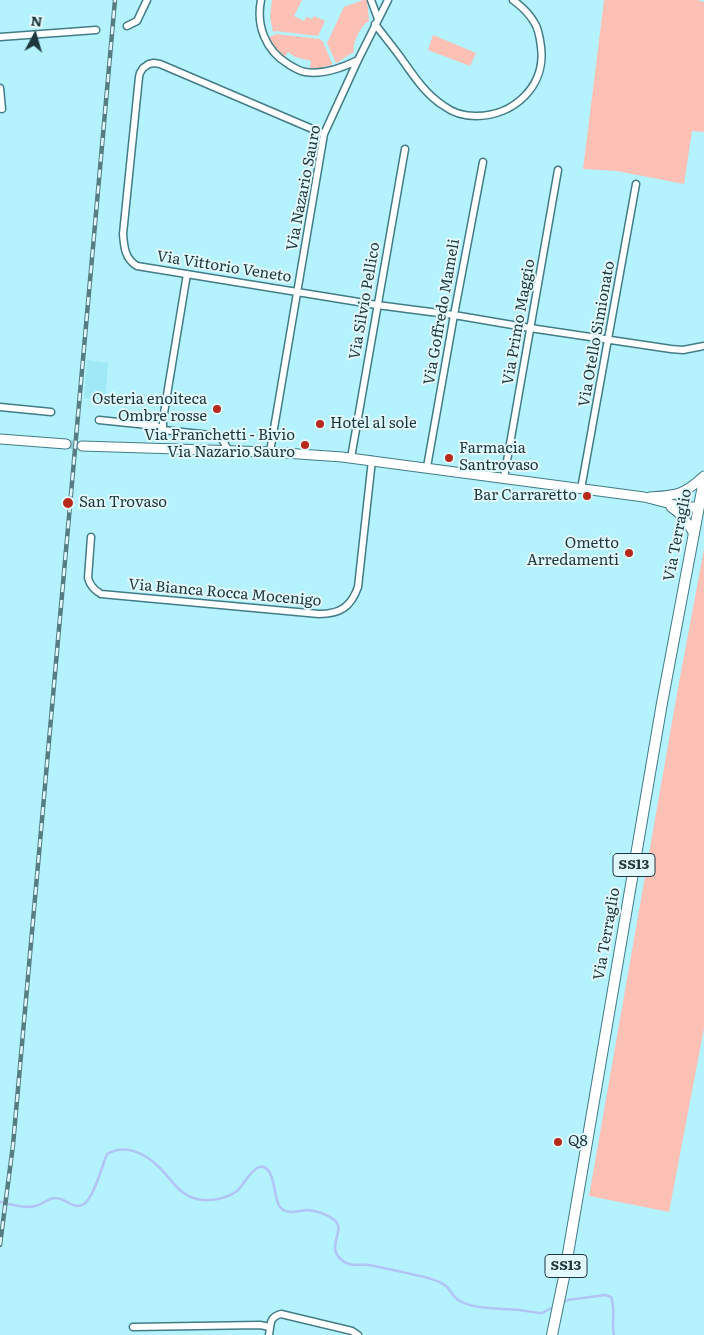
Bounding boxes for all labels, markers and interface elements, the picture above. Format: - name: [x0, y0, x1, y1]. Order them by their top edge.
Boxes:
- north arrow: [10, 10, 60, 60]
- text: N: [30, 10, 43, 31]
- street label: Via Nazario Sauro: [283, 124, 325, 252]
- street label: Via Goffredo Mameli: [420, 238, 464, 386]
- street label: Via Silvio Pellico: [346, 241, 384, 361]
- street label: Via Vittorio Veneto: [155, 247, 293, 287]
- street label: Via Primo Maggio: [499, 258, 539, 386]
- street label: Via Otello Simionato: [575, 260, 619, 408]
- place label: Osteria enoiteca Ombre rosse: [92, 391, 207, 426]
- marker: Osteria enoiteca Ombre rosse: [211, 403, 223, 415]
- place label: Hotel al sole: [330, 415, 417, 433]
- marker: Hotel al sole: [314, 418, 326, 430]
- place label: Via Franchetti - Bivio Via Nazario Sauro: [144, 427, 295, 462]
- marker: Via Franchetti - Bivio Via Nazario Sauro: [299, 439, 311, 451]
- place label: Farmacia Santrovaso: [459, 440, 539, 475]
- marker: Farmacia Santrovaso: [443, 452, 455, 464]
- place label: Bar Carraretto: [473, 487, 577, 505]
- street label: Via Terraglio: [660, 487, 696, 583]
- marker: Bar Carraretto: [581, 490, 593, 502]
- place label: San Trovaso: [79, 494, 167, 512]
- marker: San Trovaso: [61, 496, 75, 510]
- place label: Ometto Arredamenti: [527, 535, 619, 570]
- marker: Ometto Arredamenti: [623, 547, 635, 559]
- street label: Via Bianca Rocca Mocenigo: [128, 576, 322, 610]
- road number: SS13: [613, 854, 655, 876]
- street label: Via Terraglio: [590, 886, 624, 982]
- place label: Q8: [568, 1133, 588, 1151]
- marker: Q8: [552, 1136, 564, 1148]
- road number: SS13: [545, 1254, 587, 1278]

